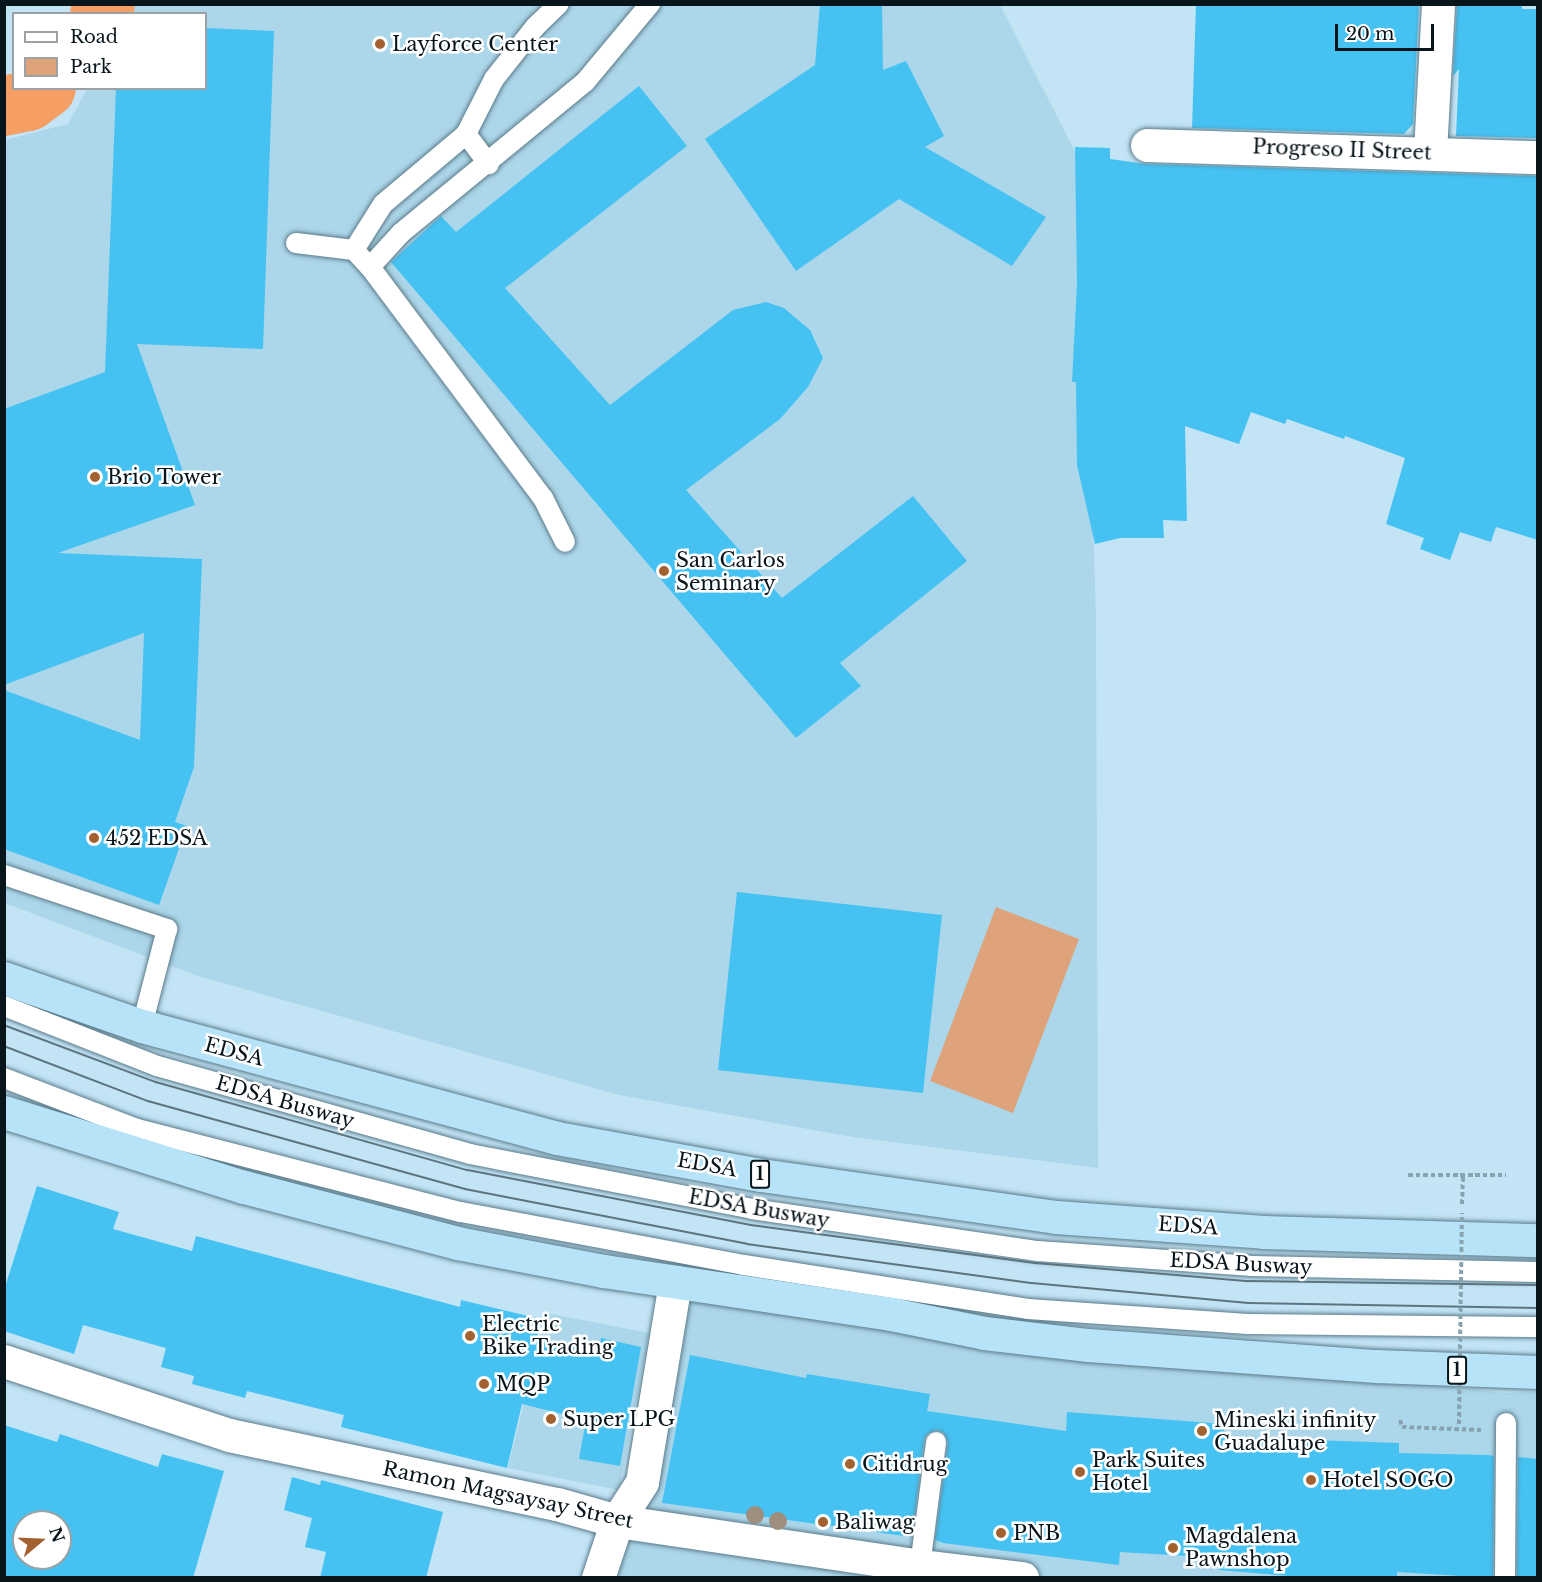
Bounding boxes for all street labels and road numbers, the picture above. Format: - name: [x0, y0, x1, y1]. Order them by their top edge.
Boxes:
- street label: Progreso II Street: [1252, 135, 1432, 165]
- street label: EDSA: [202, 1033, 266, 1071]
- street label: EDSA Busway: [213, 1071, 357, 1133]
- street label: EDSA: [675, 1148, 739, 1182]
- road number: 1: [750, 1159, 771, 1189]
- street label: EDSA Busway: [686, 1185, 832, 1233]
- street label: EDSA: [1157, 1212, 1219, 1240]
- street label: EDSA Busway: [1169, 1248, 1313, 1280]
- road number: 1: [1446, 1355, 1468, 1385]
- street label: Ramon Magsaysay Street: [380, 1457, 636, 1533]

